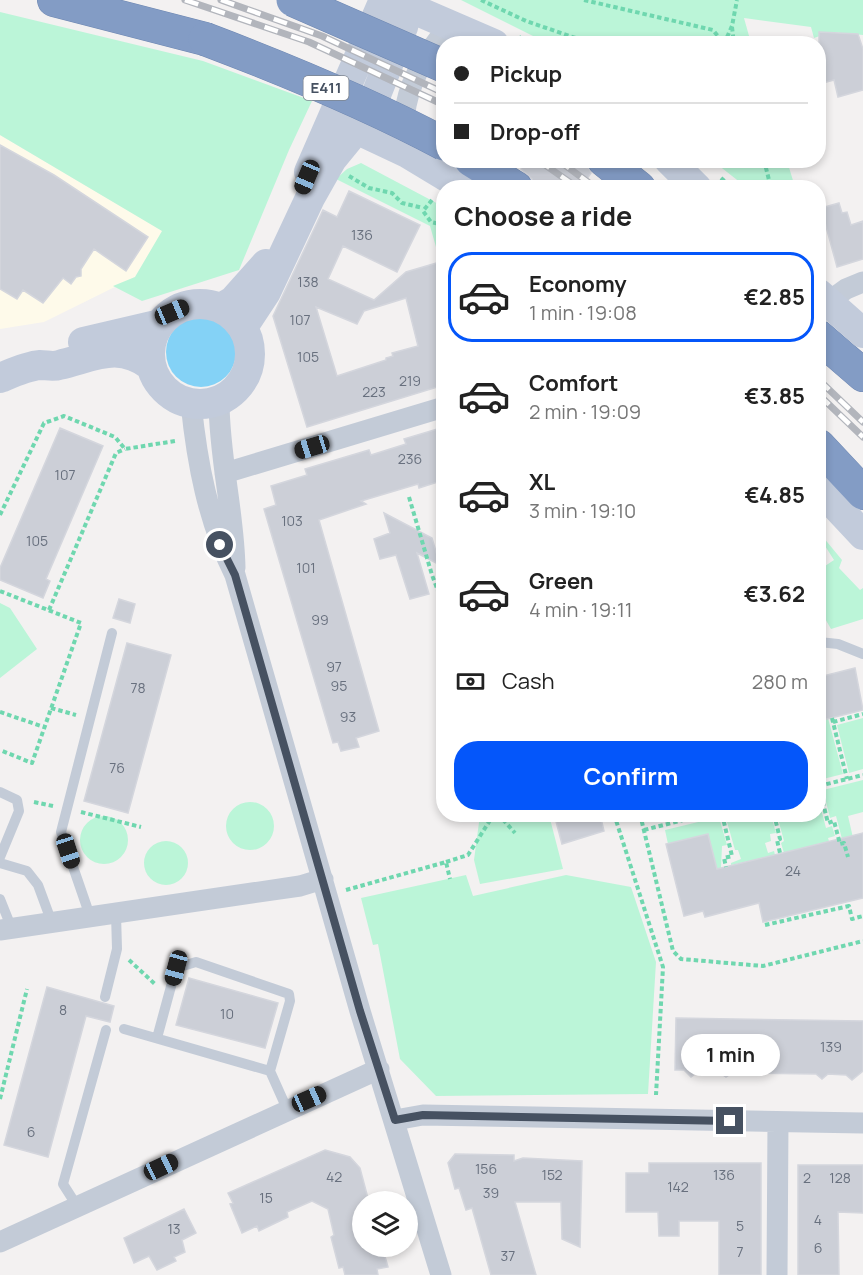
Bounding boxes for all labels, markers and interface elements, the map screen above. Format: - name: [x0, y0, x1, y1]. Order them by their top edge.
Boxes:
- text: Pickup: [490, 59, 562, 89]
- road number: E411: [304, 76, 348, 100]
- text: Drop-off: [490, 117, 580, 147]
- car: [292, 157, 322, 197]
- text: Choose a ride: [454, 197, 632, 234]
- house number: 136: [351, 225, 373, 244]
- text: Economy: [529, 269, 627, 299]
- icon: car: [457, 270, 511, 324]
- house number: 138: [297, 272, 319, 291]
- text: €2.85: [744, 282, 805, 312]
- car: [152, 297, 192, 327]
- text: 1 min · 19:08: [529, 299, 637, 326]
- house number: 107: [289, 310, 311, 329]
- house number: 105: [297, 347, 319, 366]
- text: Comfort: [529, 368, 618, 398]
- icon: car: [457, 369, 511, 423]
- house number: 219: [399, 371, 421, 390]
- text: €3.85: [744, 381, 805, 411]
- house number: 223: [362, 382, 386, 401]
- text: 2 min · 19:09: [529, 398, 641, 425]
- car: [292, 433, 332, 461]
- house number: 236: [398, 449, 422, 468]
- house number: 107: [54, 465, 76, 484]
- text: XL: [529, 467, 555, 497]
- icon: car: [457, 468, 511, 522]
- text: €4.85: [744, 480, 805, 510]
- text: 3 min · 19:10: [529, 497, 636, 524]
- house number: 103: [281, 511, 303, 530]
- house number: 105: [26, 531, 48, 550]
- route start: [206, 531, 233, 558]
- house number: 101: [296, 558, 316, 577]
- text: Green: [529, 566, 594, 596]
- icon: car: [457, 567, 511, 621]
- text: €3.62: [744, 579, 805, 609]
- text: 4 min · 19:11: [529, 596, 633, 623]
- house number: 99: [311, 610, 329, 629]
- house number: 97: [326, 657, 342, 676]
- icon: cash: [454, 665, 487, 698]
- text: Cash: [502, 666, 555, 696]
- text: 280 m: [752, 668, 808, 695]
- house number: 95: [331, 676, 347, 695]
- house number: 78: [130, 678, 146, 697]
- house number: 93: [340, 707, 356, 726]
- button: Confirm: [454, 741, 808, 810]
- house number: 76: [109, 758, 125, 777]
- car: [54, 831, 82, 871]
- house number: 24: [785, 861, 801, 880]
- car: [163, 948, 189, 988]
- house number: 8: [59, 1000, 67, 1019]
- house number: 10: [220, 1004, 234, 1023]
- callout: 1 min: [680, 1034, 780, 1076]
- house number: 139: [820, 1037, 842, 1056]
- text: 1 min: [706, 1041, 755, 1068]
- car: [289, 1083, 329, 1115]
- route end: [716, 1107, 743, 1134]
- house number: 6: [27, 1122, 35, 1141]
- car: [141, 1151, 181, 1183]
- house number: 156: [475, 1159, 497, 1178]
- house number: 152: [541, 1165, 563, 1184]
- house number: 136: [713, 1165, 735, 1184]
- house number: 42: [326, 1167, 342, 1186]
- house number: 2: [803, 1168, 811, 1187]
- house number: 128: [829, 1168, 851, 1187]
- house number: 142: [667, 1177, 689, 1196]
- house number: 39: [483, 1183, 499, 1202]
- house number: 15: [259, 1188, 273, 1207]
- map controls: [352, 1191, 418, 1257]
- button: layers: [352, 1191, 418, 1257]
- house number: 4: [814, 1210, 822, 1229]
- house number: 5: [736, 1216, 744, 1235]
- house number: 13: [167, 1219, 181, 1238]
- house number: 6: [814, 1238, 822, 1257]
- house number: 7: [736, 1242, 744, 1261]
- house number: 37: [501, 1246, 515, 1265]

